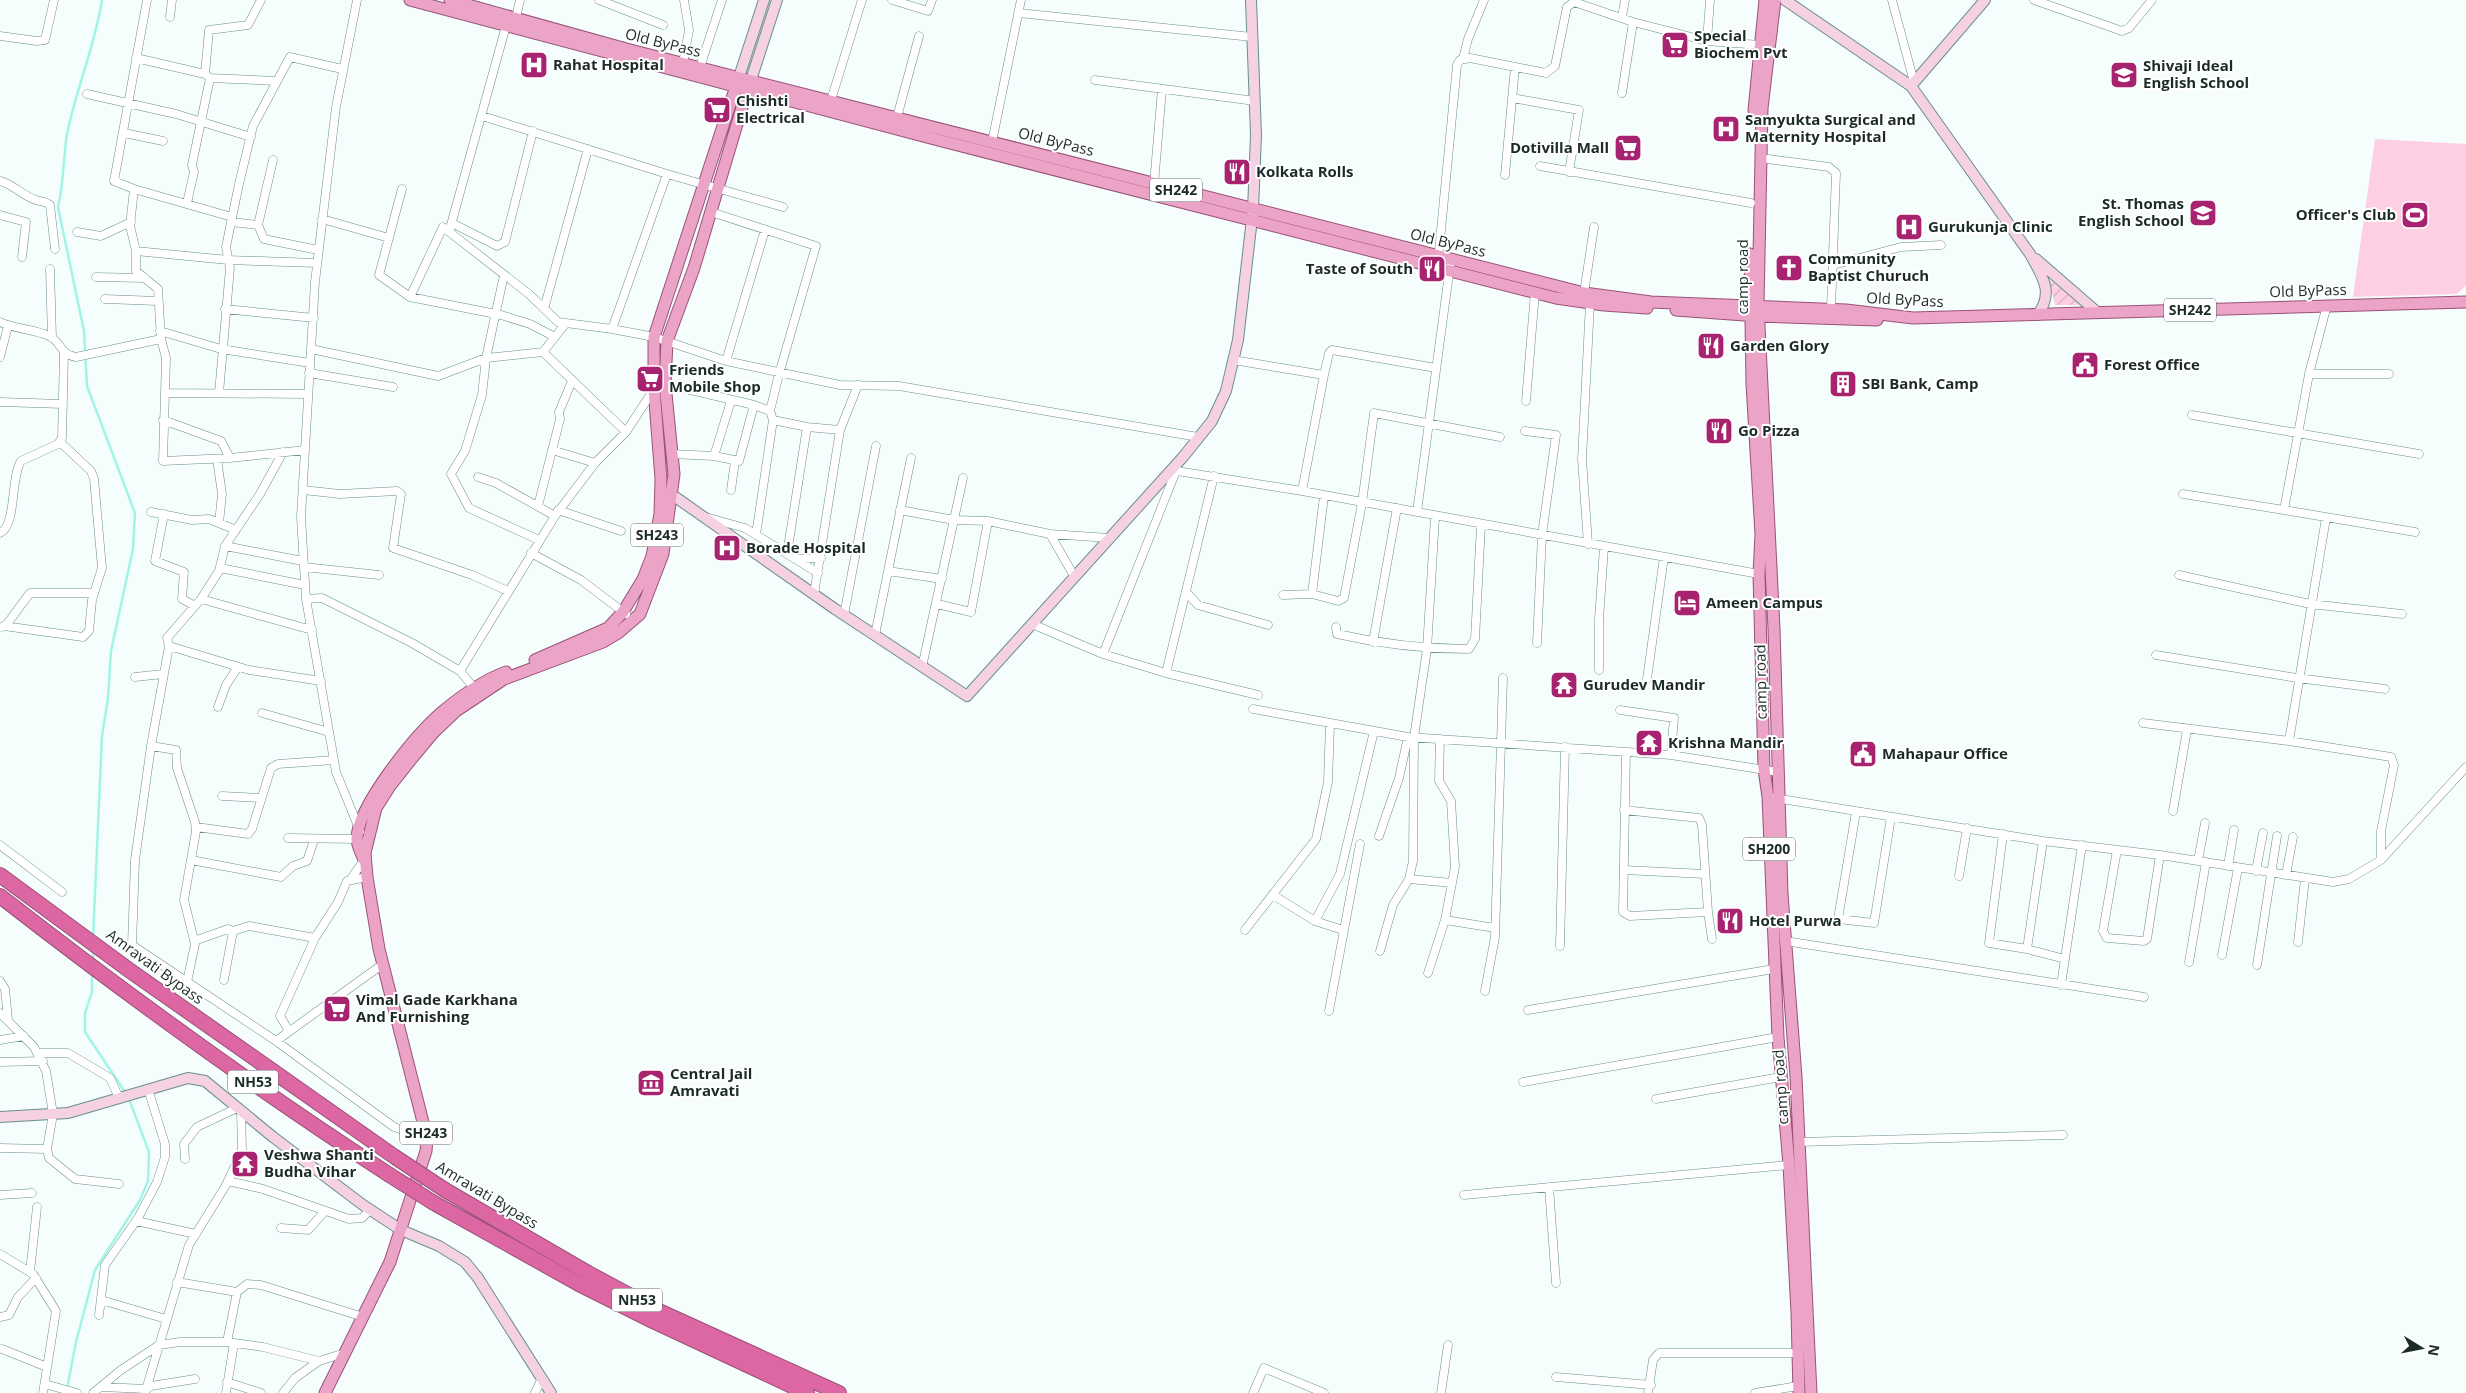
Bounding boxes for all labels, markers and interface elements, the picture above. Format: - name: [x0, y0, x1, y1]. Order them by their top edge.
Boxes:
- street label: Old ByPass: [623, 23, 703, 61]
- place label: Special Biochem Pvt: [1694, 25, 1788, 62]
- supermarket icon: Special Biochem Pvt: [1660, 30, 1690, 60]
- hospital icon: Rahat Hospital: [519, 50, 549, 80]
- place label: Rahat Hospital: [553, 54, 664, 74]
- place label: Shivaji Ideal English School: [2143, 55, 2249, 92]
- school or university icon: Shivaji Ideal English School: [2109, 60, 2139, 90]
- place label: Chishti Electrical: [736, 90, 805, 127]
- supermarket icon: Chishti Electrical: [702, 95, 732, 125]
- place label: Samyukta Surgical and Maternity Hospital: [1745, 109, 1916, 146]
- hospital icon: Samyukta Surgical and Maternity Hospital: [1711, 114, 1741, 144]
- street label: Old ByPass: [1016, 122, 1096, 160]
- supermarket icon: Dotivilla Mall: [1613, 133, 1643, 163]
- place label: Dotivilla Mall: [1510, 137, 1609, 157]
- restaurant icon: Kolkata Rolls: [1222, 157, 1252, 187]
- place label: Kolkata Rolls: [1256, 161, 1353, 181]
- road number: SH242: [1150, 178, 1202, 202]
- place label: St. Thomas English School: [2078, 193, 2184, 230]
- school or university icon: St. Thomas English School: [2188, 198, 2218, 228]
- sports icon: Officer's Club: [2400, 200, 2430, 230]
- place label: Officer's Club: [2296, 204, 2396, 224]
- hospital icon: Gurukunja Clinic: [1894, 212, 1924, 242]
- place label: Gurukunja Clinic: [1928, 216, 2053, 236]
- street label: Old ByPass: [1408, 223, 1488, 261]
- street label: camp road: [1732, 239, 1752, 315]
- place label: Community Baptist Churuch: [1808, 248, 1929, 285]
- church icon: Community Baptist Churuch: [1774, 253, 1804, 283]
- restaurant icon: Taste of South: [1417, 254, 1447, 284]
- place label: Taste of South: [1306, 258, 1413, 278]
- street label: Old ByPass: [2269, 279, 2347, 301]
- street label: Old ByPass: [1866, 287, 1944, 311]
- road number: SH242: [2164, 298, 2216, 322]
- restaurant icon: Garden Glory: [1696, 331, 1726, 361]
- place label: Garden Glory: [1730, 335, 1829, 355]
- public building icon: Forest Office: [2070, 350, 2100, 380]
- place label: Forest Office: [2104, 354, 2200, 374]
- place label: Friends Mobile Shop: [669, 359, 761, 396]
- supermarket icon: Friends Mobile Shop: [635, 364, 665, 394]
- building icon: SBI Bank, Camp: [1828, 369, 1858, 399]
- place label: SBI Bank, Camp: [1862, 373, 1979, 393]
- restaurant icon: Go Pizza: [1704, 416, 1734, 446]
- place label: Go Pizza: [1738, 420, 1800, 440]
- road number: SH243: [631, 524, 683, 546]
- hospital icon: Borade Hospital: [712, 533, 742, 563]
- place label: Borade Hospital: [746, 537, 866, 557]
- hotel icon: Ameen Campus: [1672, 588, 1702, 618]
- place label: Ameen Campus: [1706, 592, 1823, 612]
- street label: camp road: [1749, 644, 1771, 720]
- temple icon: Gurudev Mandir: [1549, 670, 1579, 700]
- place label: Gurudev Mandir: [1583, 674, 1705, 694]
- temple icon: Krishna Mandir: [1634, 728, 1664, 758]
- place label: Krishna Mandir: [1668, 732, 1784, 752]
- public building icon: Mahapaur Office: [1848, 739, 1878, 769]
- place label: Mahapaur Office: [1882, 743, 2008, 763]
- road number: SH200: [1743, 838, 1795, 861]
- restaurant icon: Hotel Purwa: [1715, 906, 1745, 936]
- place label: Hotel Purwa: [1749, 910, 1842, 930]
- street label: Amravati Bypass: [103, 924, 208, 1008]
- place label: Vimal Gade Karkhana And Furnishing: [356, 989, 518, 1026]
- supermarket icon: Vimal Gade Karkhana And Furnishing: [322, 994, 352, 1024]
- street label: camp road: [1767, 1049, 1793, 1125]
- place label: Central Jail Amravati: [670, 1063, 752, 1100]
- museum icon: Central Jail Amravati: [636, 1068, 666, 1098]
- road number: NH53: [228, 1070, 278, 1094]
- road number: SH243: [400, 1122, 452, 1144]
- place label: Veshwa Shanti Budha Vihar: [264, 1144, 374, 1181]
- temple icon: Veshwa Shanti Budha Vihar: [230, 1149, 260, 1179]
- street label: Amravati Bypass: [433, 1156, 542, 1233]
- road number: NH53: [612, 1288, 662, 1312]
- north arrow: [2396, 1323, 2446, 1373]
- text: N: [2424, 1343, 2445, 1358]

